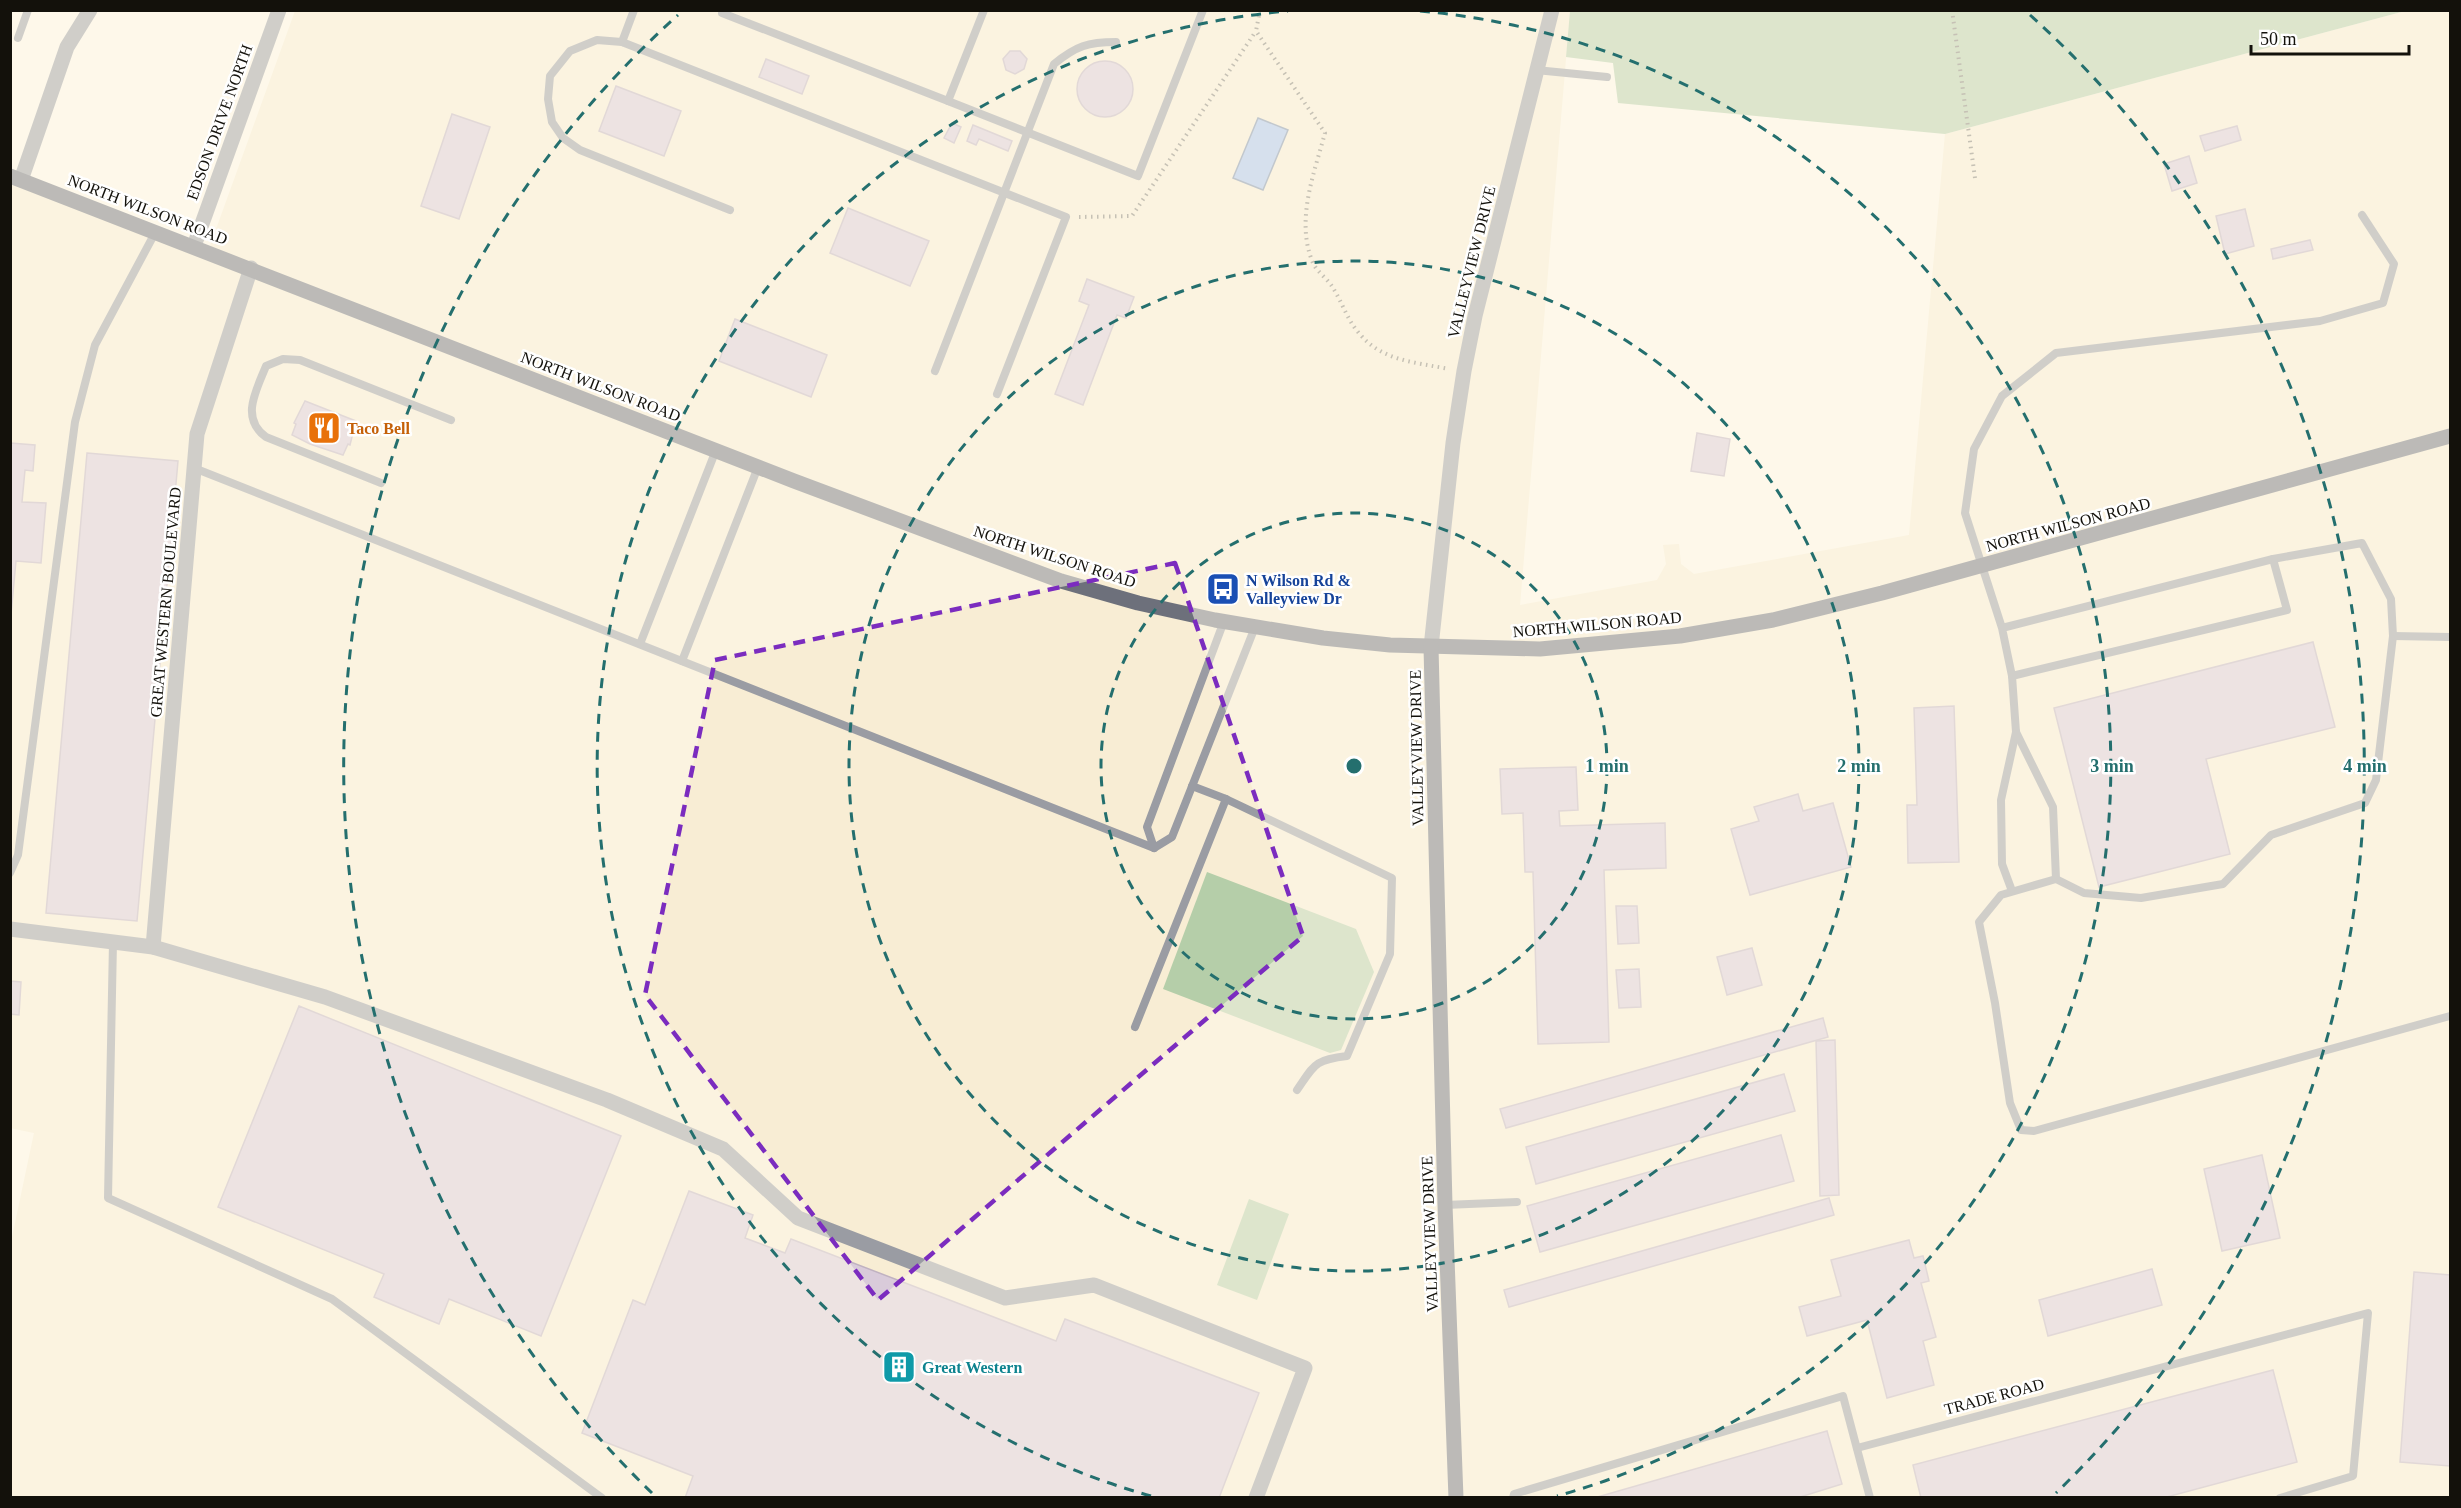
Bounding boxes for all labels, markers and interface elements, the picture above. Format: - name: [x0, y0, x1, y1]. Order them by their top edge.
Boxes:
- scale bar: [2251, 18, 2408, 56]
- text: 50 m: [2260, 29, 2297, 49]
- street label: EDSON DRIVE NORTH: [183, 42, 256, 202]
- street label: NORTH WILSON ROAD: [66, 171, 230, 248]
- street label: VALLEYVIEW DRIVE: [1444, 184, 1499, 340]
- street label: NORTH WILSON ROAD: [519, 348, 683, 425]
- restaurant icon: Taco Bell: [306, 410, 342, 446]
- place label: Taco Bell: [347, 420, 411, 437]
- street label: GREAT WESTERN BOULEVARD: [147, 486, 184, 718]
- street label: NORTH WILSON ROAD: [1984, 494, 2152, 555]
- street label: NORTH WILSON ROAD: [972, 522, 1138, 591]
- bus stop icon: N Wilson Rd & Valleyview Dr: [1205, 571, 1241, 607]
- place label: N Wilson Rd & Valleyview Dr: [1246, 572, 1351, 608]
- street label: NORTH WILSON ROAD: [1512, 609, 1682, 640]
- street label: VALLEYVIEW DRIVE: [1407, 670, 1426, 826]
- centre of rings: [1344, 756, 1364, 776]
- text: 1 min: [1585, 756, 1629, 776]
- text: 2 min: [1837, 756, 1881, 776]
- text: 3 min: [2090, 756, 2134, 776]
- text: 4 min: [2343, 756, 2387, 776]
- street label: VALLEYVIEW DRIVE: [1418, 1156, 1441, 1312]
- building icon: Great Western: [881, 1349, 917, 1385]
- place label: Great Western: [922, 1359, 1022, 1376]
- street label: TRADE ROAD: [1942, 1375, 2046, 1418]

